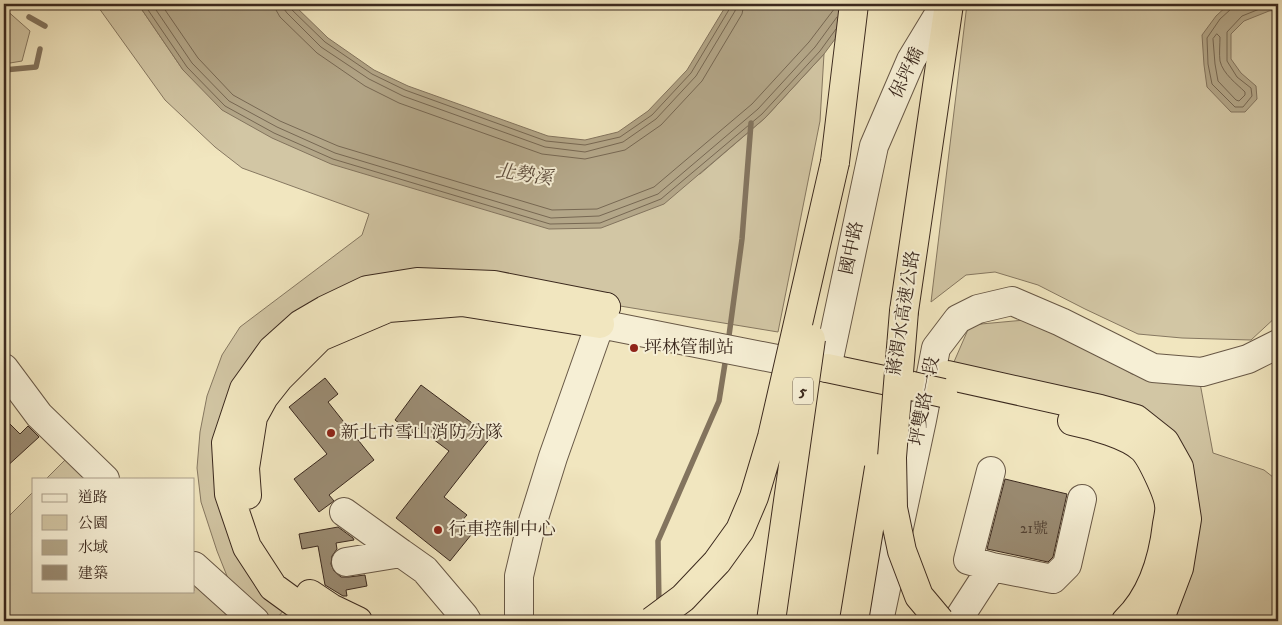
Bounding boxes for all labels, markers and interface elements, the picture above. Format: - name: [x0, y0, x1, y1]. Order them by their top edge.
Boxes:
- street label: 保坪橋: [885, 44, 929, 102]
- water label: 北勢溪: [494, 160, 556, 191]
- street label: 國中路: [836, 219, 868, 277]
- street label: 蔣渭水高速公路: [883, 249, 925, 377]
- place label: 坪林管制站: [644, 337, 734, 359]
- marker: 坪林管制站: [628, 342, 640, 354]
- street label: 坪雙路一段: [906, 355, 944, 447]
- road number: 5: [793, 378, 813, 404]
- place label: 新北市雪山消防分隊: [341, 422, 503, 444]
- marker: 新北市雪山消防分隊: [325, 427, 337, 439]
- legend: [32, 478, 195, 592]
- text: 道路: [78, 488, 108, 507]
- text: 公園: [78, 514, 108, 533]
- place label: 行車控制中心: [448, 519, 556, 541]
- house number: 21號: [1020, 519, 1048, 538]
- marker: 行車控制中心: [432, 524, 444, 536]
- text: 水域: [78, 538, 108, 557]
- text: 建築: [78, 564, 108, 583]

